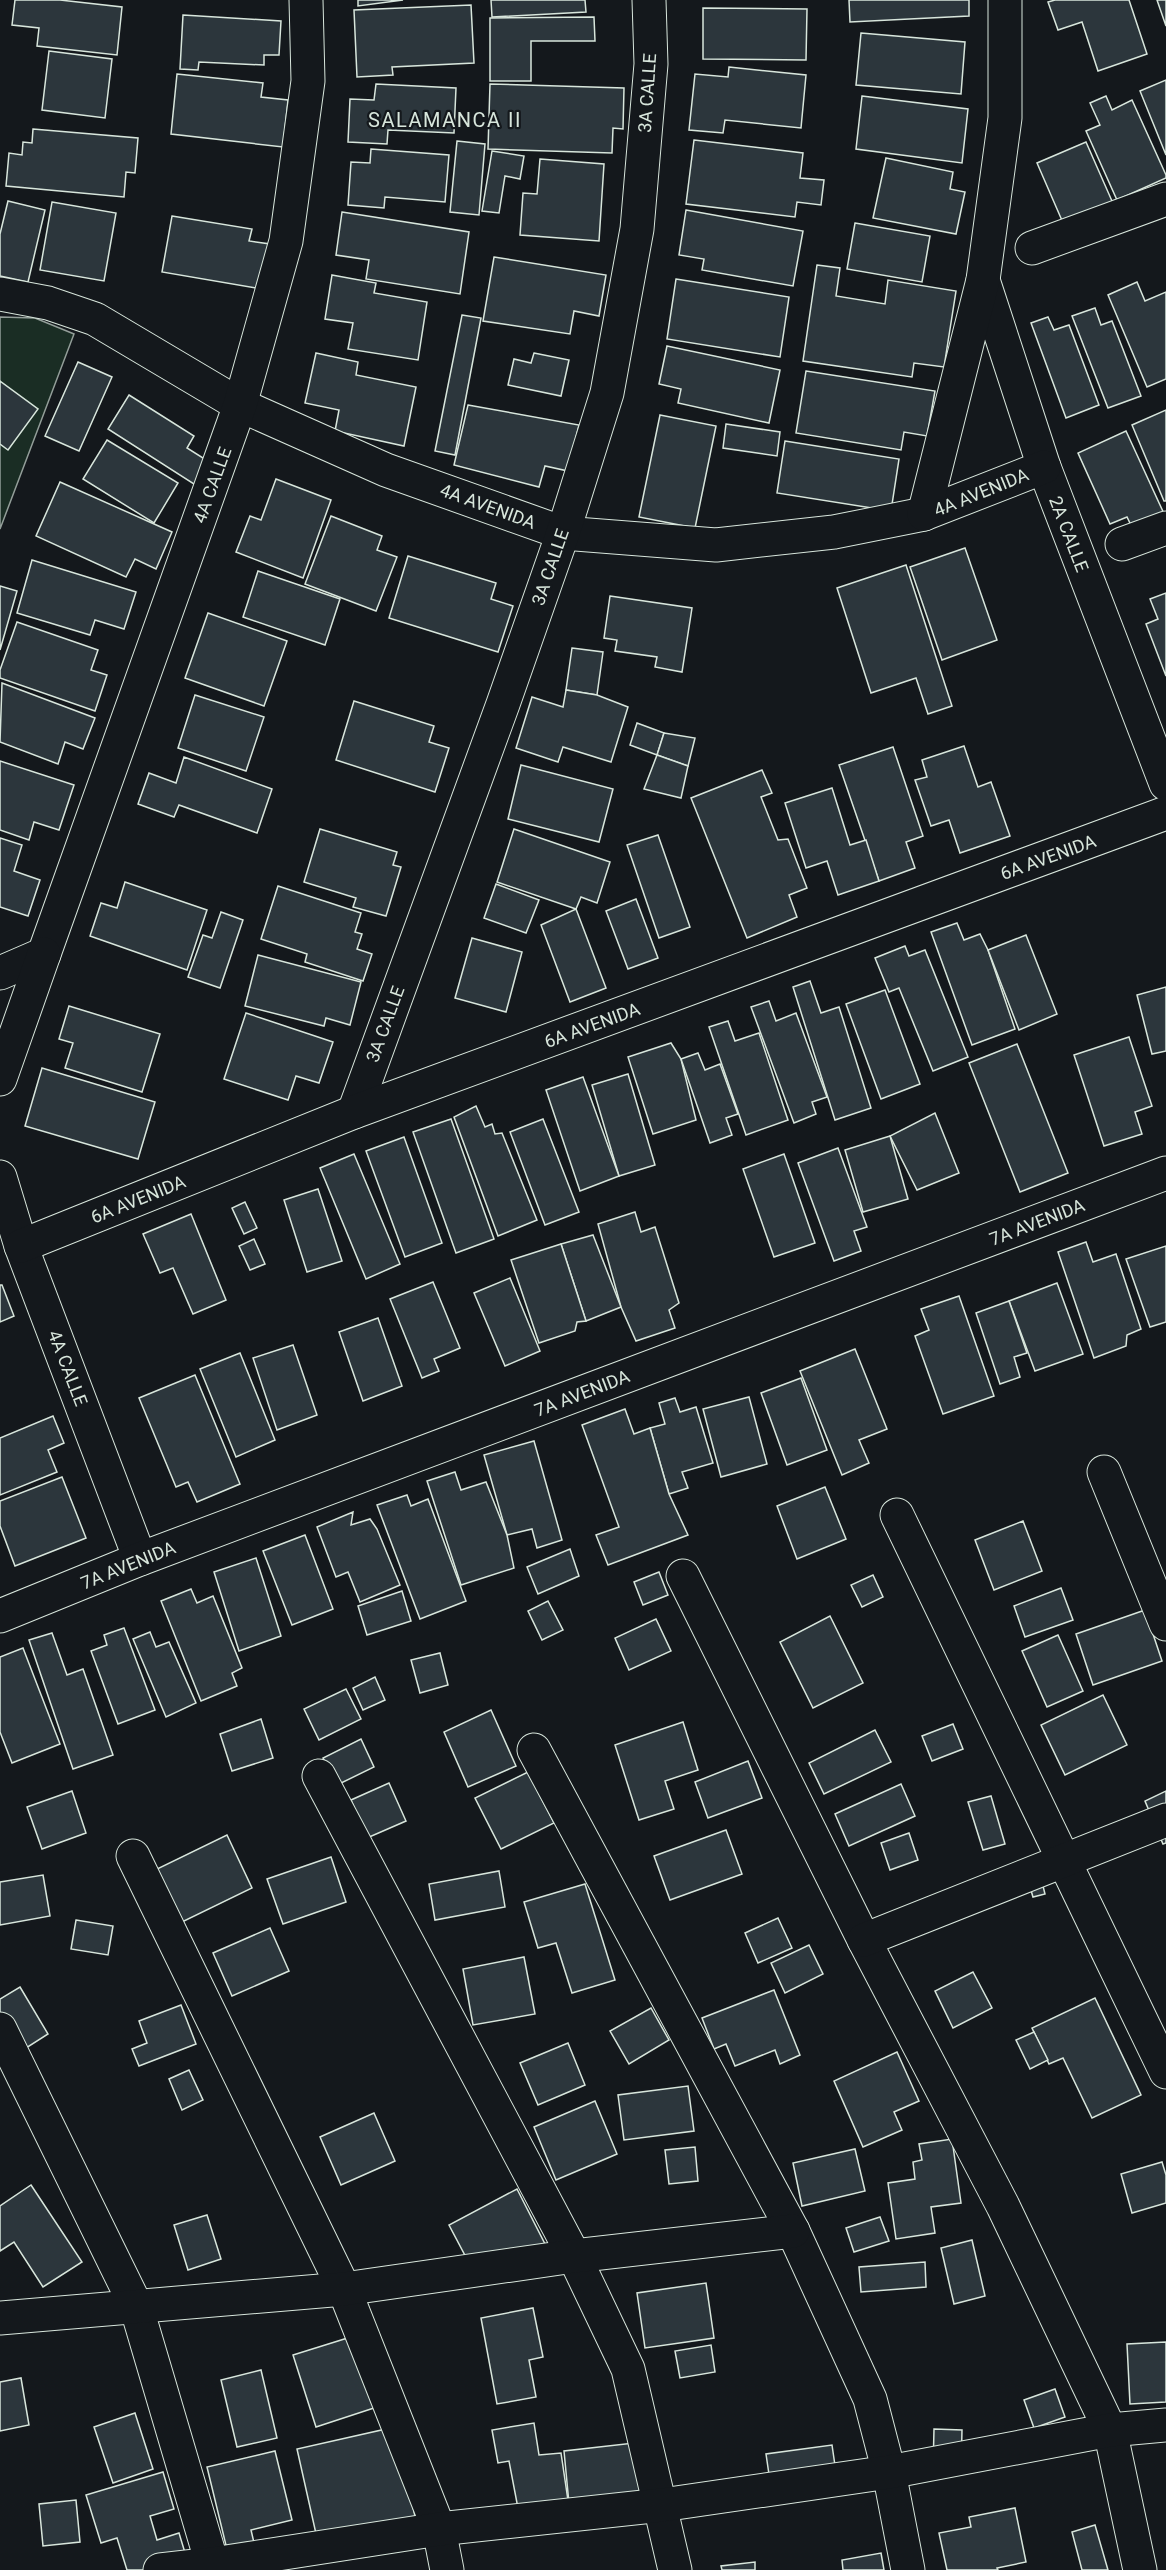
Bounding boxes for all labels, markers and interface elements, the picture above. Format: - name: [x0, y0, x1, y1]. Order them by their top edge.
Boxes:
- street label: 3A CALLE: [634, 53, 660, 133]
- district label: SALAMANCA II: [368, 108, 522, 132]
- street label: 4A CALLE: [189, 444, 235, 526]
- street label: 4A AVENIDA: [931, 463, 1032, 520]
- street label: 4A AVENIDA: [437, 479, 539, 533]
- street label: 2A CALLE: [1045, 493, 1093, 575]
- street label: 3A CALLE: [527, 526, 573, 608]
- street label: 6A AVENIDA: [997, 830, 1099, 884]
- street label: 3A CALLE: [362, 983, 408, 1065]
- street label: 6A AVENIDA: [541, 998, 643, 1052]
- street label: 6A AVENIDA: [88, 1170, 189, 1227]
- street label: 7A AVENIDA: [987, 1194, 1088, 1250]
- street label: 4A CALLE: [44, 1327, 92, 1409]
- street label: 7A AVENIDA: [532, 1365, 633, 1421]
- street label: 7A AVENIDA: [78, 1536, 179, 1593]

